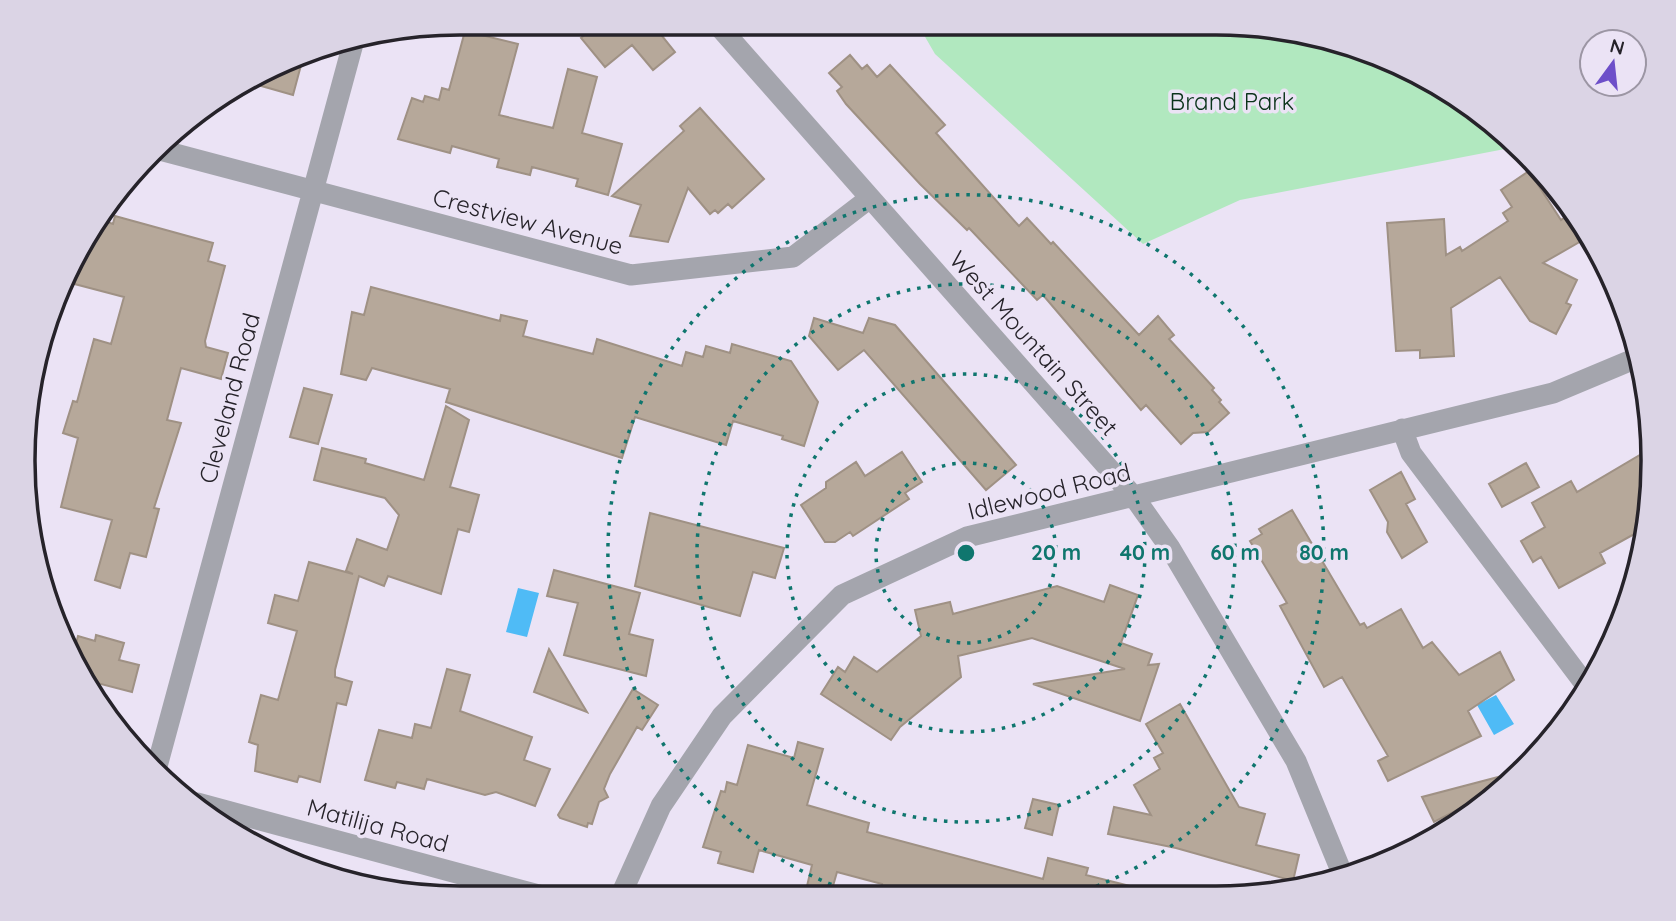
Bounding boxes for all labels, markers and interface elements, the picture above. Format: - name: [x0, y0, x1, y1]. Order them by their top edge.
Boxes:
- north arrow: [1578, 28, 1648, 98]
- text: N: [1608, 33, 1627, 60]
- park label: Brand Park: [1170, 86, 1294, 116]
- street label: Crestview Avenue: [430, 181, 626, 261]
- street label: West Mountain Street: [943, 245, 1125, 441]
- street label: Cleveland Road: [192, 310, 266, 486]
- street label: Idlewood Road: [964, 456, 1134, 526]
- text: 20 m: [1031, 539, 1081, 565]
- text: 40 m: [1120, 539, 1170, 565]
- text: 60 m: [1210, 539, 1260, 565]
- text: 80 m: [1299, 539, 1349, 565]
- centre of rings: [954, 541, 978, 565]
- street label: Matilija Road: [304, 792, 452, 858]

